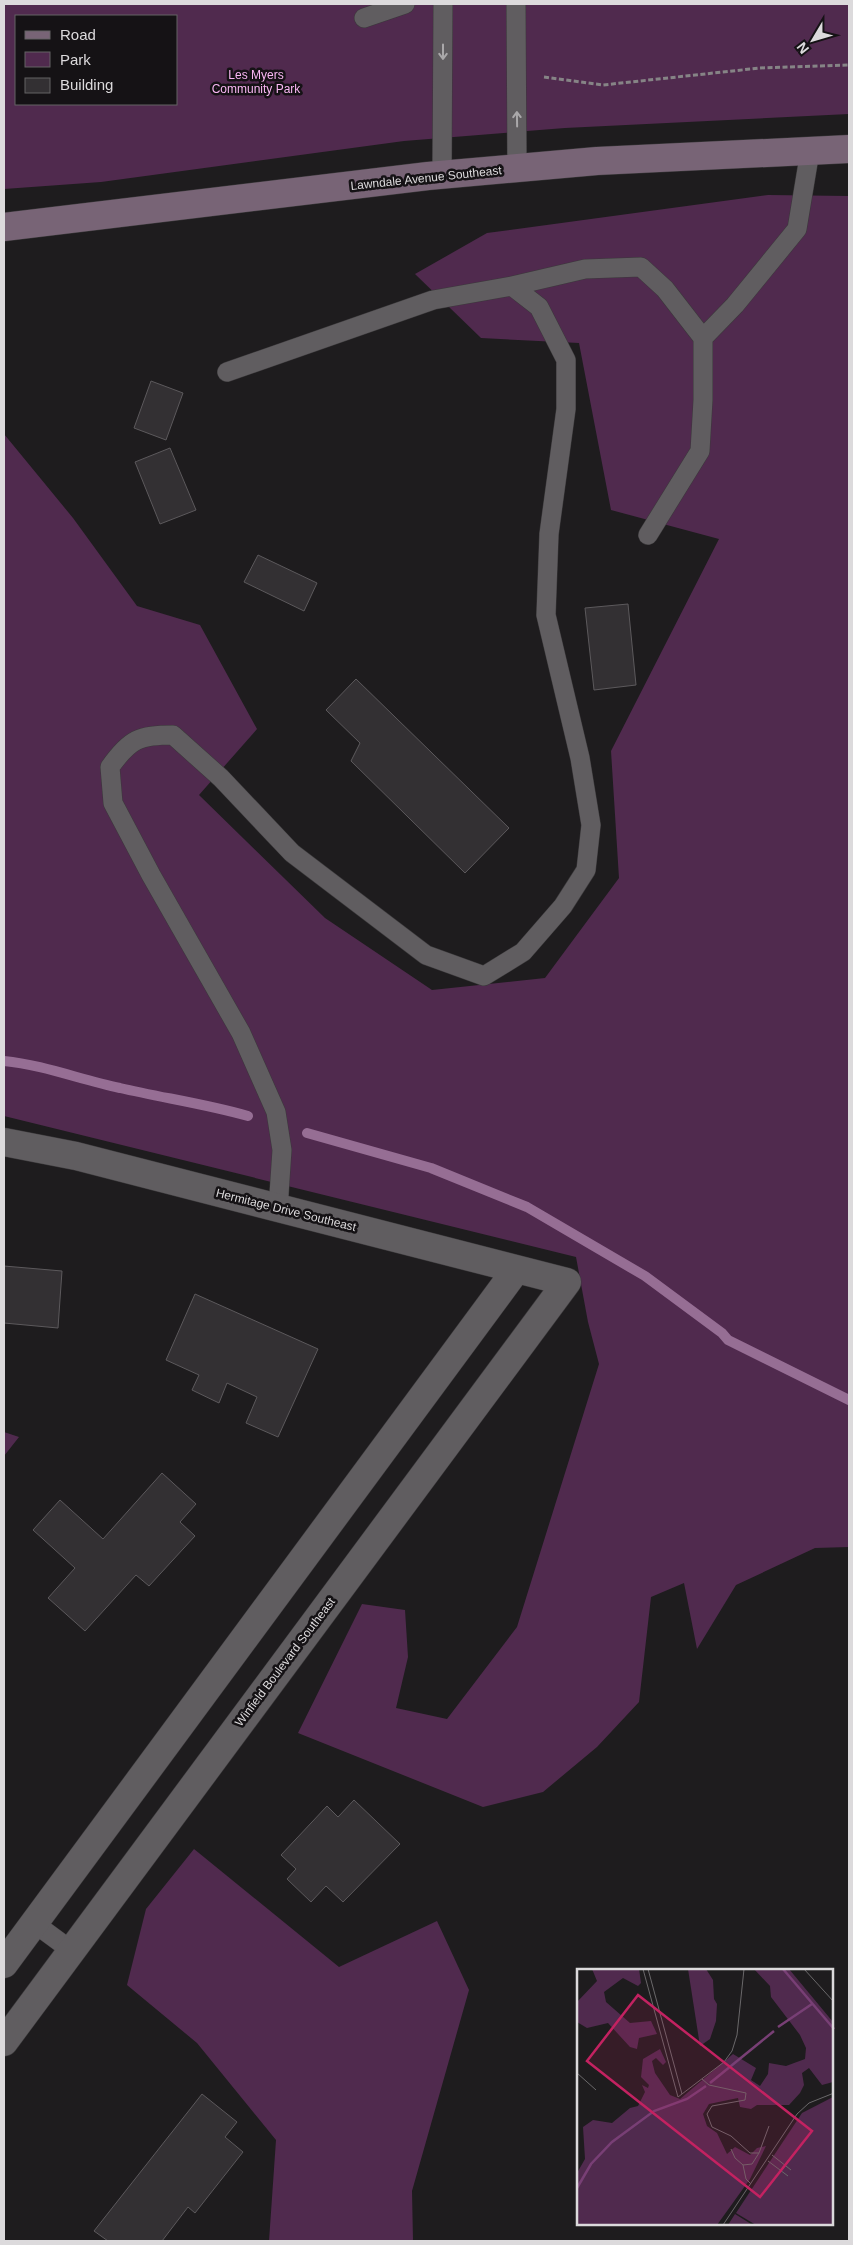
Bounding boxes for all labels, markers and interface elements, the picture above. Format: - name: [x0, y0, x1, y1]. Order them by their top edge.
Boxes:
- legend: [15, 15, 178, 105]
- north arrow: [788, 15, 838, 65]
- text: Road: [60, 26, 96, 43]
- text: N: [793, 39, 812, 57]
- one-way arrow: [438, 44, 448, 60]
- text: Park: [60, 51, 91, 68]
- park label: Les Myers Community Park: [212, 68, 301, 96]
- text: Building: [60, 76, 113, 93]
- one-way arrow: [512, 111, 522, 128]
- street label: Lawndale Avenue Southeast: [350, 163, 503, 193]
- street label: Hermitage Drive Southeast: [214, 1186, 358, 1234]
- street label: Winfield Boulevard Southeast: [232, 1594, 338, 1729]
- inset map: [577, 1969, 833, 2225]

